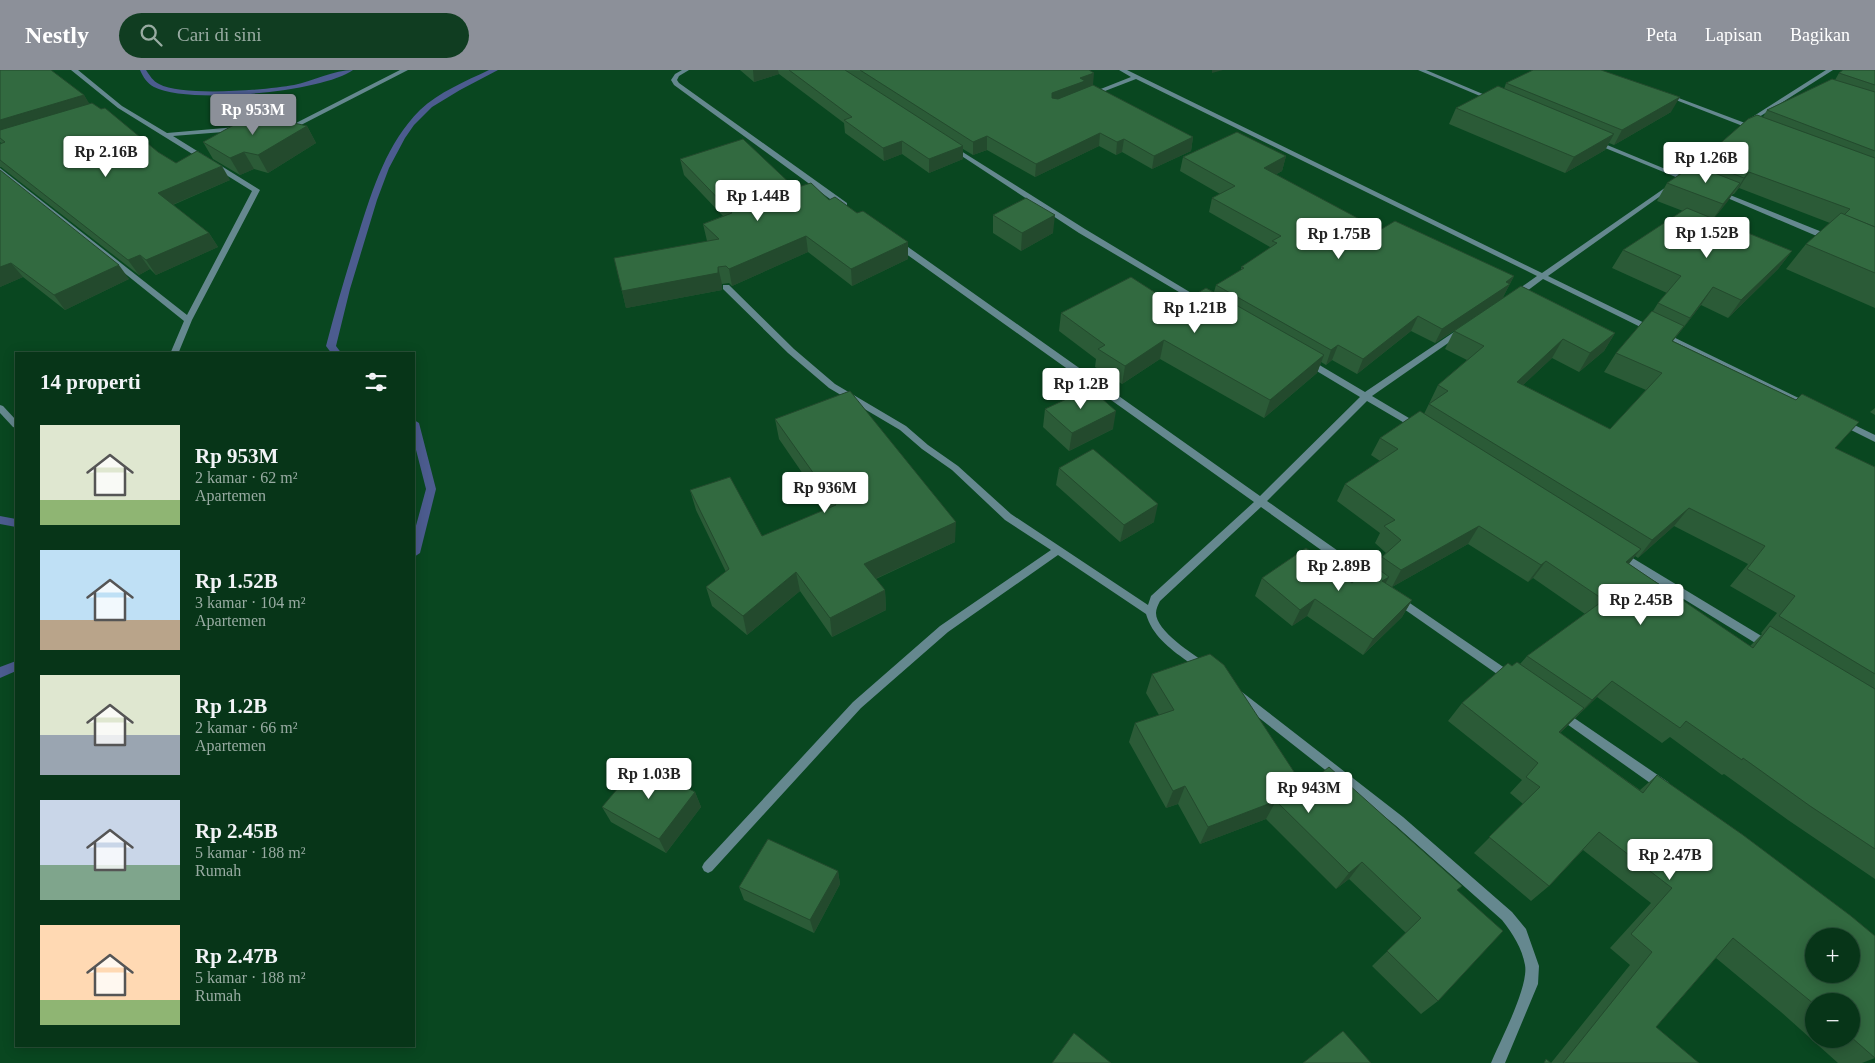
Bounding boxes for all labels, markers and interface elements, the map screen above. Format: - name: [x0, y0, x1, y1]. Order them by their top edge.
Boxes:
- search box: [119, 13, 469, 58]
- icon: search: [137, 21, 165, 49]
- text: Nestly: [25, 22, 89, 48]
- text: Cari di sini: [177, 24, 261, 45]
- text: Peta: [1646, 25, 1677, 45]
- text: Lapisan: [1705, 25, 1762, 45]
- text: Bagikan: [1790, 25, 1850, 45]
- pin: Rp 953M: [207, 93, 299, 136]
- text: Rp 953M: [221, 101, 285, 118]
- pin: Rp 2.16B: [54, 136, 158, 178]
- pin: Rp 1.26B: [1654, 142, 1758, 184]
- text: Rp 2.16B: [74, 143, 138, 160]
- text: Rp 1.26B: [1674, 149, 1738, 166]
- pin: Rp 1.44B: [706, 180, 810, 222]
- text: Rp 1.44B: [726, 187, 790, 204]
- pin: Rp 1.52B: [1655, 216, 1759, 259]
- pin: Rp 1.75B: [1287, 218, 1391, 260]
- text: Rp 1.52B: [1675, 224, 1739, 241]
- text: Rp 1.75B: [1307, 225, 1371, 242]
- pin: Rp 1.21B: [1143, 292, 1247, 334]
- text: Rp 1.21B: [1163, 299, 1227, 316]
- icon: filters: [362, 368, 390, 396]
- pin: Rp 1.2B: [1035, 368, 1127, 410]
- text: 14 properti: [40, 370, 141, 394]
- text: Rp 1.2B: [1053, 375, 1109, 392]
- text: Rp 953M: [195, 444, 278, 468]
- icon: home: [80, 445, 140, 505]
- text: 2 kamar · 62 m²: [195, 469, 298, 486]
- pin: Rp 936M: [779, 472, 871, 514]
- text: Rp 936M: [793, 479, 857, 496]
- text: Apartemen: [195, 487, 266, 504]
- pin: Rp 2.89B: [1287, 550, 1391, 592]
- text: Rp 2.89B: [1307, 557, 1371, 574]
- text: Rp 1.52B: [195, 569, 278, 593]
- icon: home: [80, 570, 140, 630]
- pin: Rp 2.45B: [1589, 584, 1693, 626]
- text: Rp 2.45B: [1609, 591, 1673, 608]
- text: 3 kamar · 104 m²: [195, 594, 306, 611]
- text: Apartemen: [195, 612, 266, 629]
- text: Rp 1.2B: [195, 694, 267, 718]
- icon: home: [80, 695, 140, 755]
- text: 2 kamar · 66 m²: [195, 719, 298, 736]
- text: Apartemen: [195, 737, 266, 754]
- pin: Rp 1.03B: [597, 758, 701, 800]
- text: Rp 1.03B: [617, 765, 681, 782]
- pin: Rp 943M: [1263, 772, 1355, 814]
- text: Rp 943M: [1277, 779, 1341, 796]
- text: Rp 2.45B: [195, 819, 278, 843]
- icon: home: [80, 820, 140, 880]
- pin: Rp 2.47B: [1618, 838, 1722, 881]
- text: 5 kamar · 188 m²: [195, 844, 306, 861]
- text: Rp 2.47B: [1638, 846, 1702, 863]
- text: Rumah: [195, 862, 241, 879]
- map controls: [1805, 928, 1860, 1048]
- button: +: [1805, 928, 1860, 983]
- text: Rp 2.47B: [195, 944, 278, 968]
- icon: home: [80, 945, 140, 1005]
- text: 5 kamar · 188 m²: [195, 969, 306, 986]
- text: Rumah: [195, 987, 241, 1004]
- button: −: [1805, 993, 1860, 1048]

